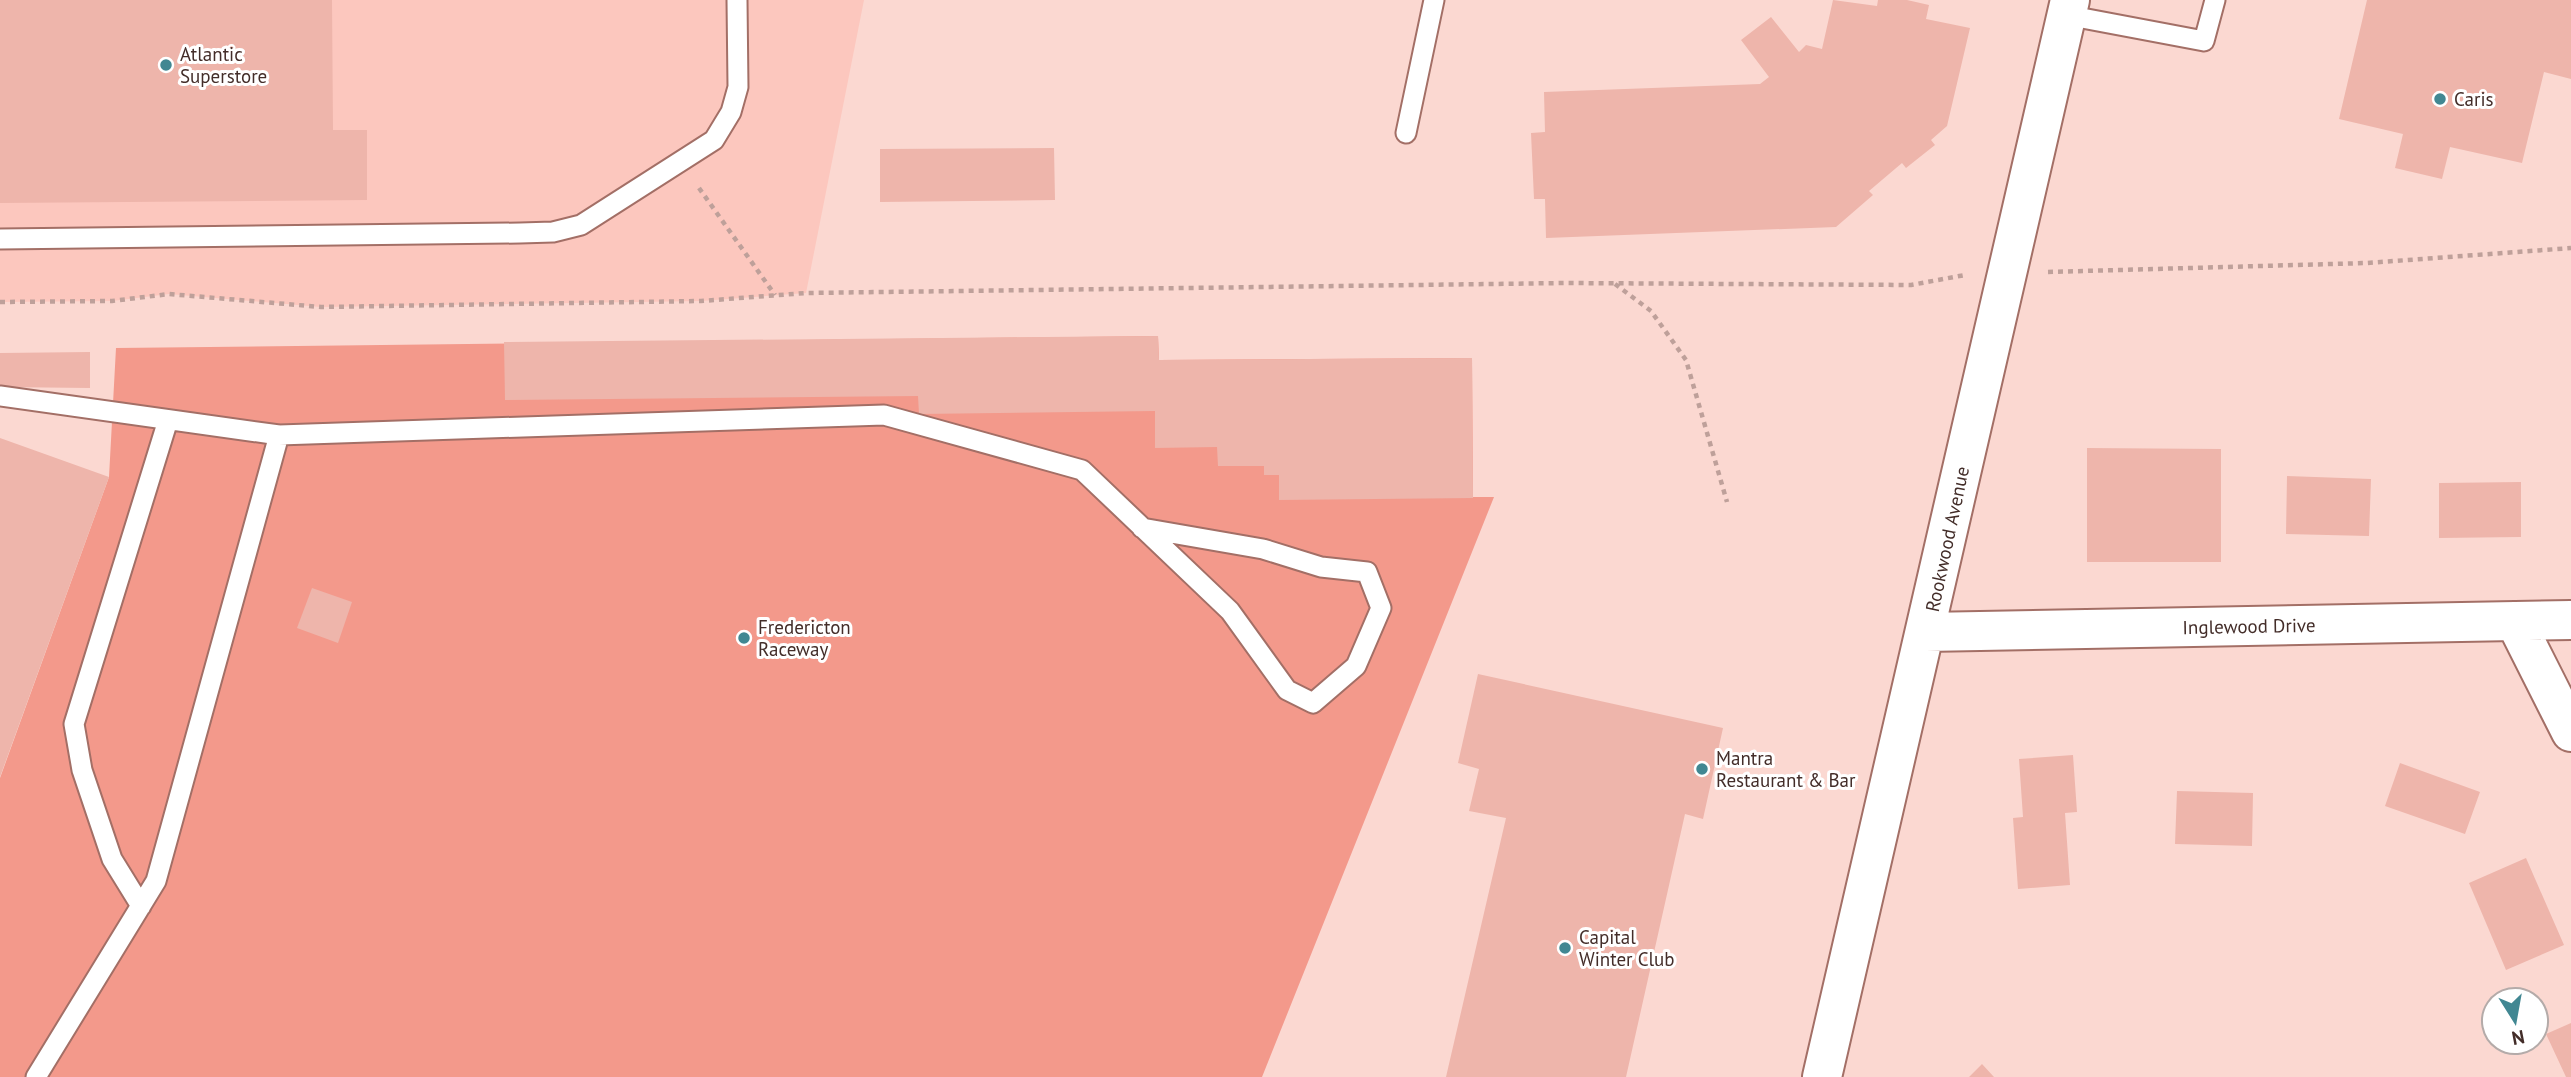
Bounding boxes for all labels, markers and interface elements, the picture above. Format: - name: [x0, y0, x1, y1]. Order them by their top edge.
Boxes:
- place label: Atlantic Superstore: [180, 42, 267, 88]
- marker: Atlantic Superstore: [158, 57, 174, 73]
- place label: Caris: [2454, 87, 2494, 111]
- marker: Caris: [2432, 91, 2448, 107]
- street label: Rookwood Avenue: [1920, 464, 1974, 614]
- street label: Inglewood Drive: [2182, 613, 2316, 639]
- place label: Fredericton Raceway: [758, 615, 851, 661]
- marker: Fredericton Raceway: [736, 630, 752, 646]
- place label: Mantra Restaurant & Bar: [1716, 746, 1856, 792]
- marker: Mantra Restaurant & Bar: [1694, 761, 1710, 777]
- place label: Capital Winter Club: [1579, 925, 1675, 971]
- marker: Capital Winter Club: [1557, 940, 1573, 956]
- north arrow: [2480, 986, 2550, 1056]
- text: N: [2510, 1025, 2527, 1051]

